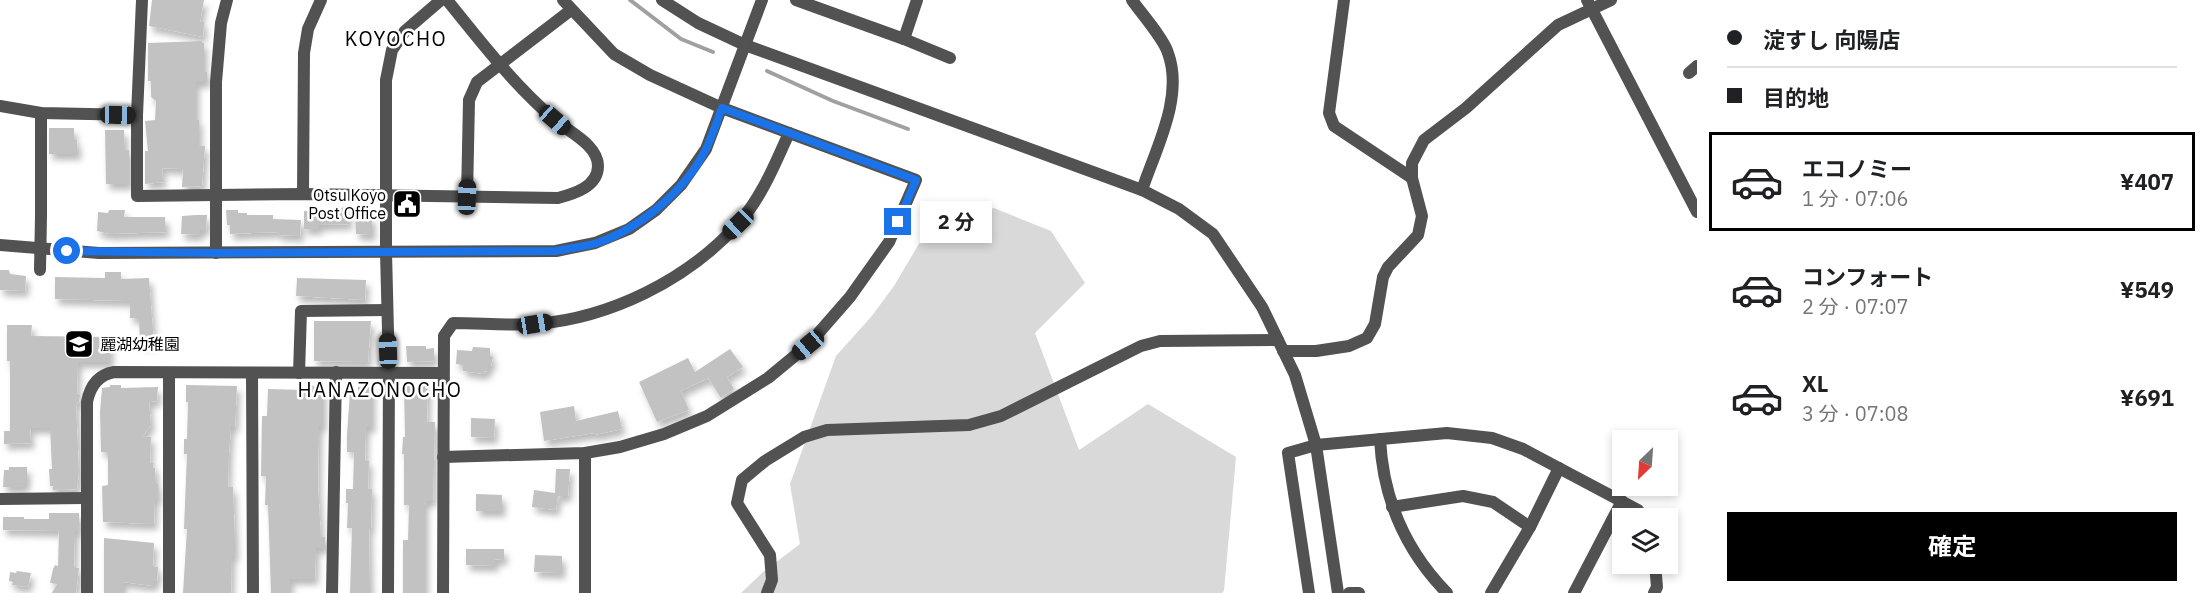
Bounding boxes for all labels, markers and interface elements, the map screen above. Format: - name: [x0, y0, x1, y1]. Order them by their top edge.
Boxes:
- district label: KOYOCHO: [345, 25, 447, 52]
- text: 淀すし 向陽店: [1763, 25, 1900, 54]
- text: 目的地: [1763, 83, 1829, 112]
- car: [536, 101, 574, 139]
- car: [100, 106, 136, 124]
- text: エコノミー: [1802, 154, 1912, 183]
- icon: car: [1730, 155, 1784, 209]
- text: ¥407: [2120, 167, 2174, 196]
- car: [457, 179, 477, 215]
- place label: Otsu Koyo Post Office: [308, 185, 386, 223]
- text: 1 分 · 07:06: [1802, 185, 1909, 212]
- public building icon: Otsu Koyo Post Office: [391, 188, 423, 220]
- callout: 2 分: [919, 201, 991, 243]
- car: [719, 205, 757, 243]
- route end: [884, 208, 911, 235]
- text: 2 分: [938, 208, 974, 235]
- route start: [53, 237, 80, 264]
- text: コンフォート: [1802, 262, 1933, 291]
- icon: car: [1730, 263, 1784, 317]
- text: ¥549: [2120, 275, 2174, 304]
- text: 2 分 · 07:07: [1802, 293, 1909, 320]
- car: [516, 312, 554, 336]
- car: [788, 327, 828, 363]
- school or university icon: 麗湖幼稚園: [63, 328, 95, 360]
- car: [378, 333, 398, 369]
- place label: 麗湖幼稚園: [100, 334, 180, 354]
- text: XL: [1802, 369, 1828, 398]
- icon: car: [1730, 371, 1784, 425]
- district label: HANAZONOCHO: [298, 376, 462, 403]
- text: ¥691: [2120, 383, 2174, 412]
- text: 3 分 · 07:08: [1802, 400, 1909, 427]
- north arrow: [1612, 430, 1678, 496]
- map controls: [1612, 430, 1678, 574]
- button: layers: [1612, 508, 1678, 574]
- button: 確定: [1727, 512, 2177, 581]

